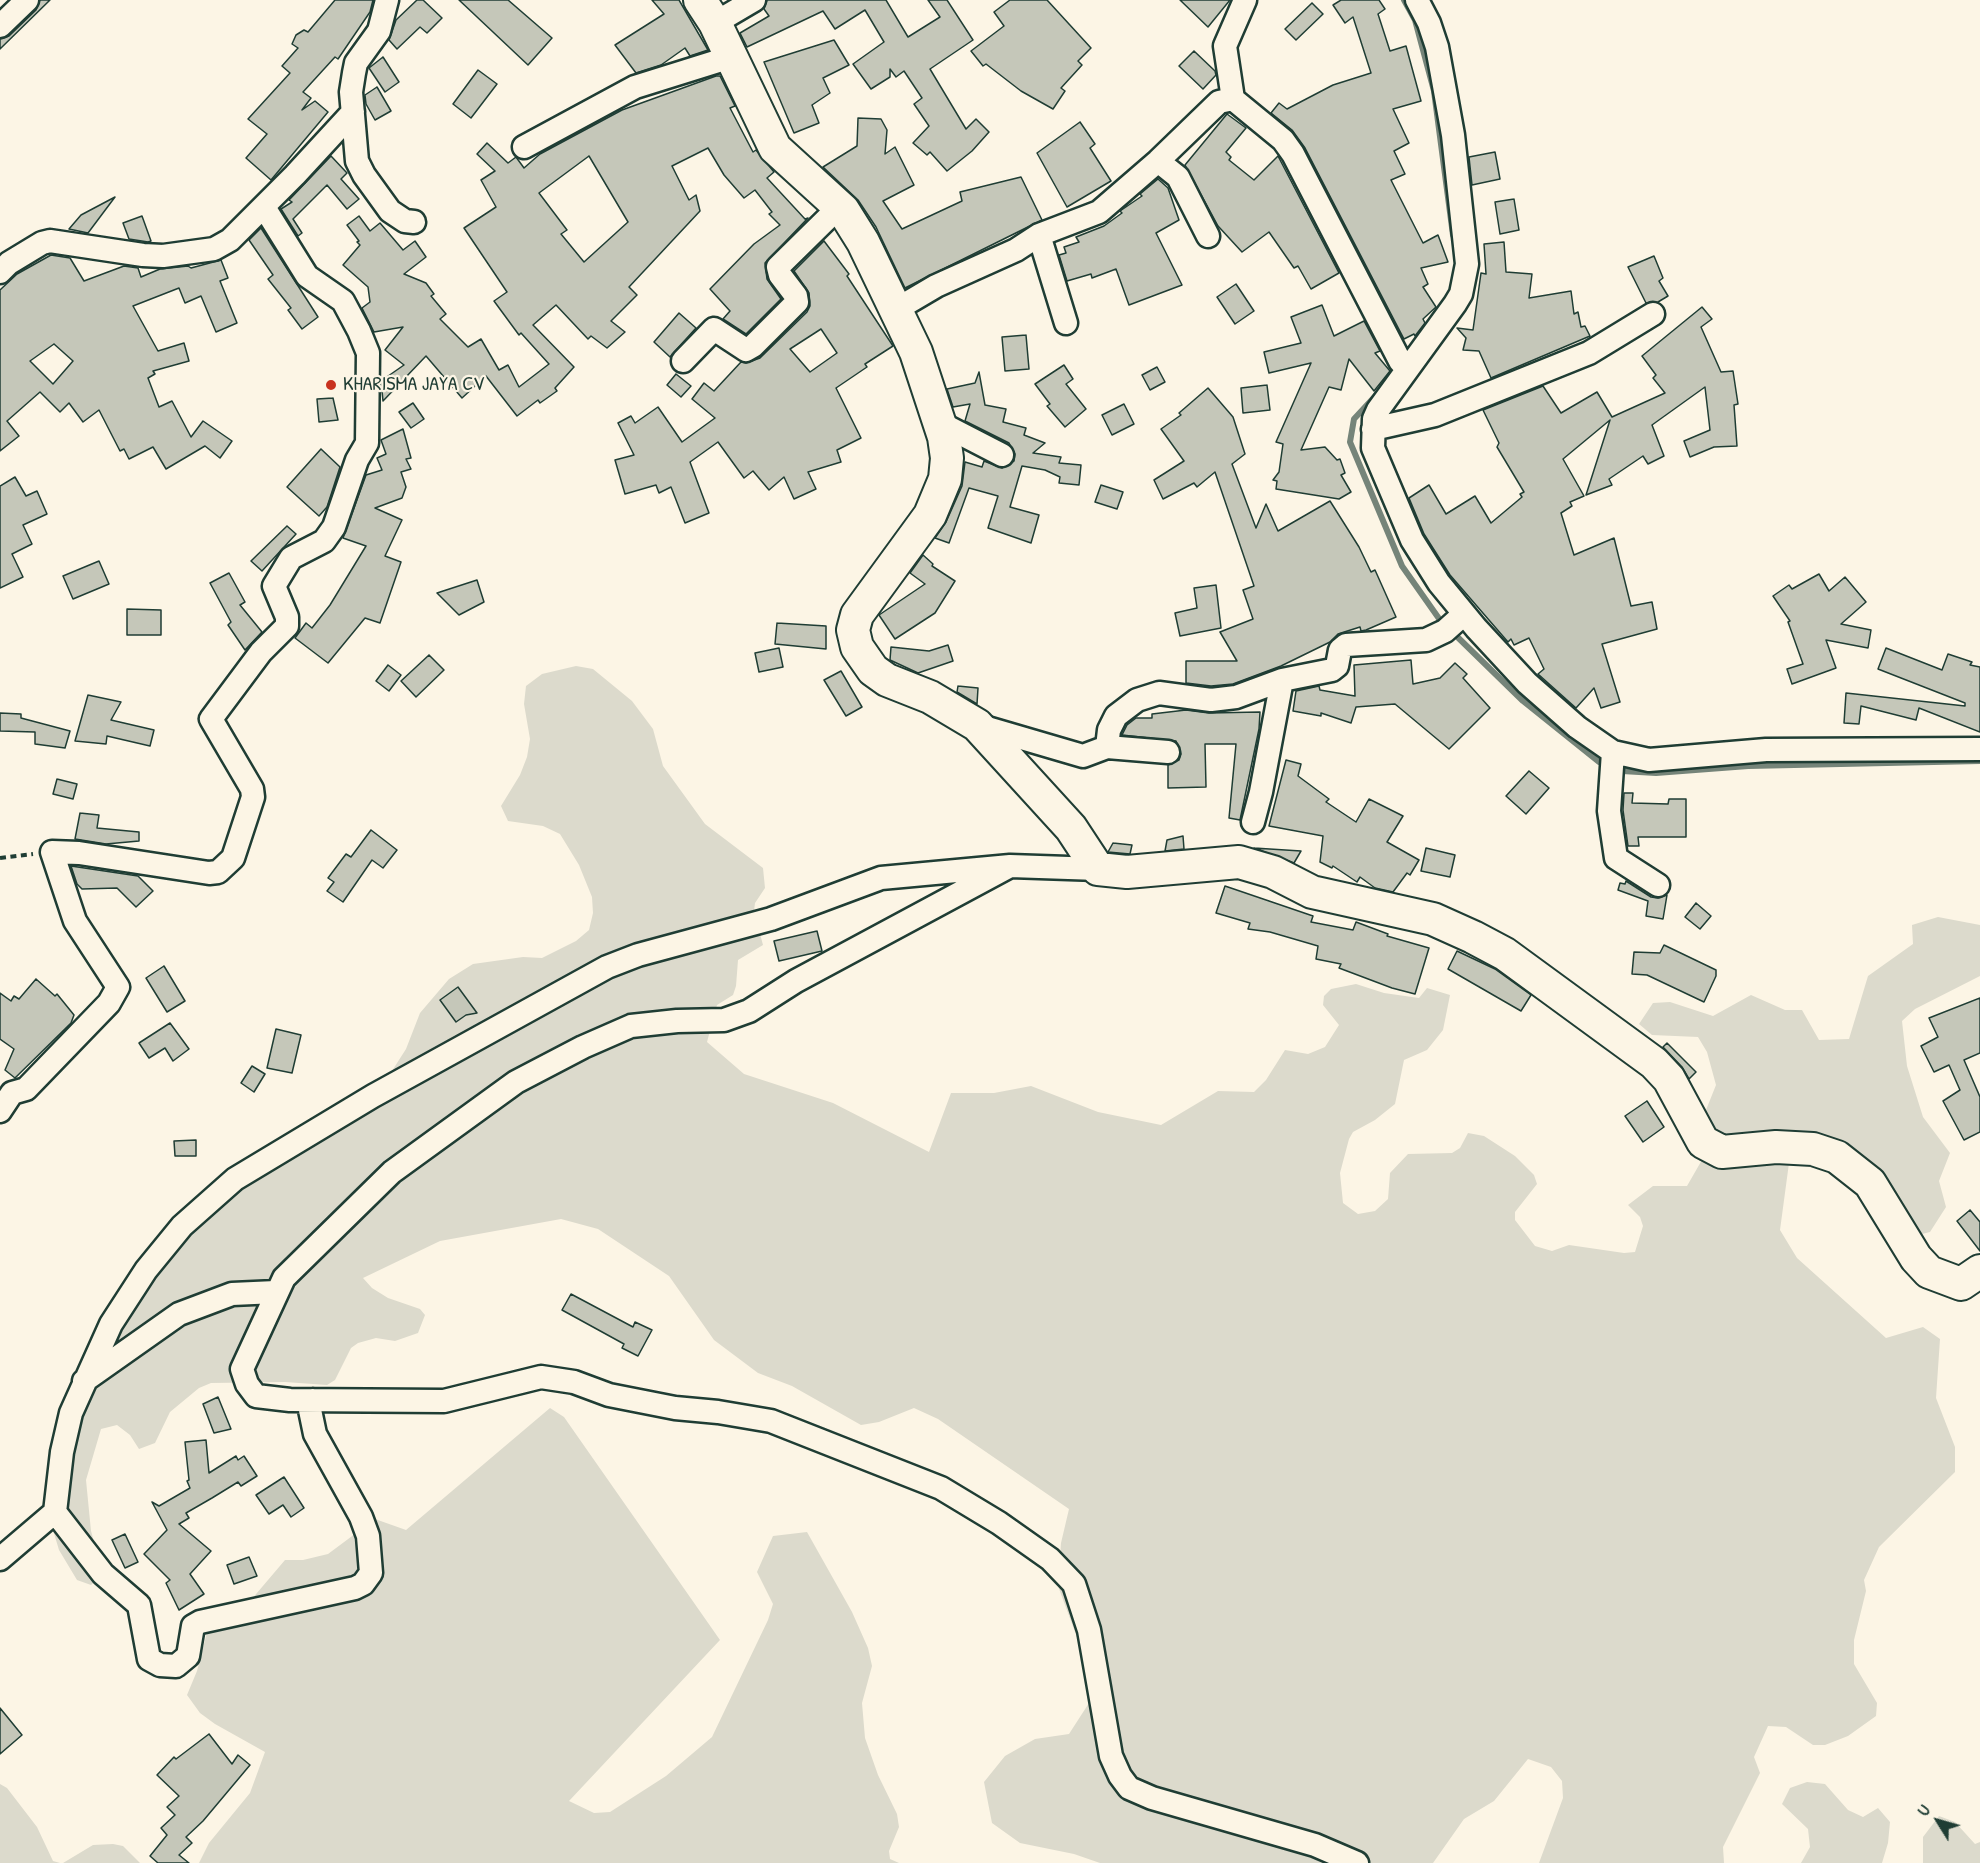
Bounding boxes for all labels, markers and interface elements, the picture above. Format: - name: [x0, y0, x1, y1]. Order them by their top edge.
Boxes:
- place label: KHARISMA JAYA CV: [343, 373, 484, 397]
- marker: KHARISMA JAYA CV: [324, 378, 338, 392]
- north arrow: [1908, 1791, 1968, 1851]
- text: U: [1912, 1800, 1935, 1820]

